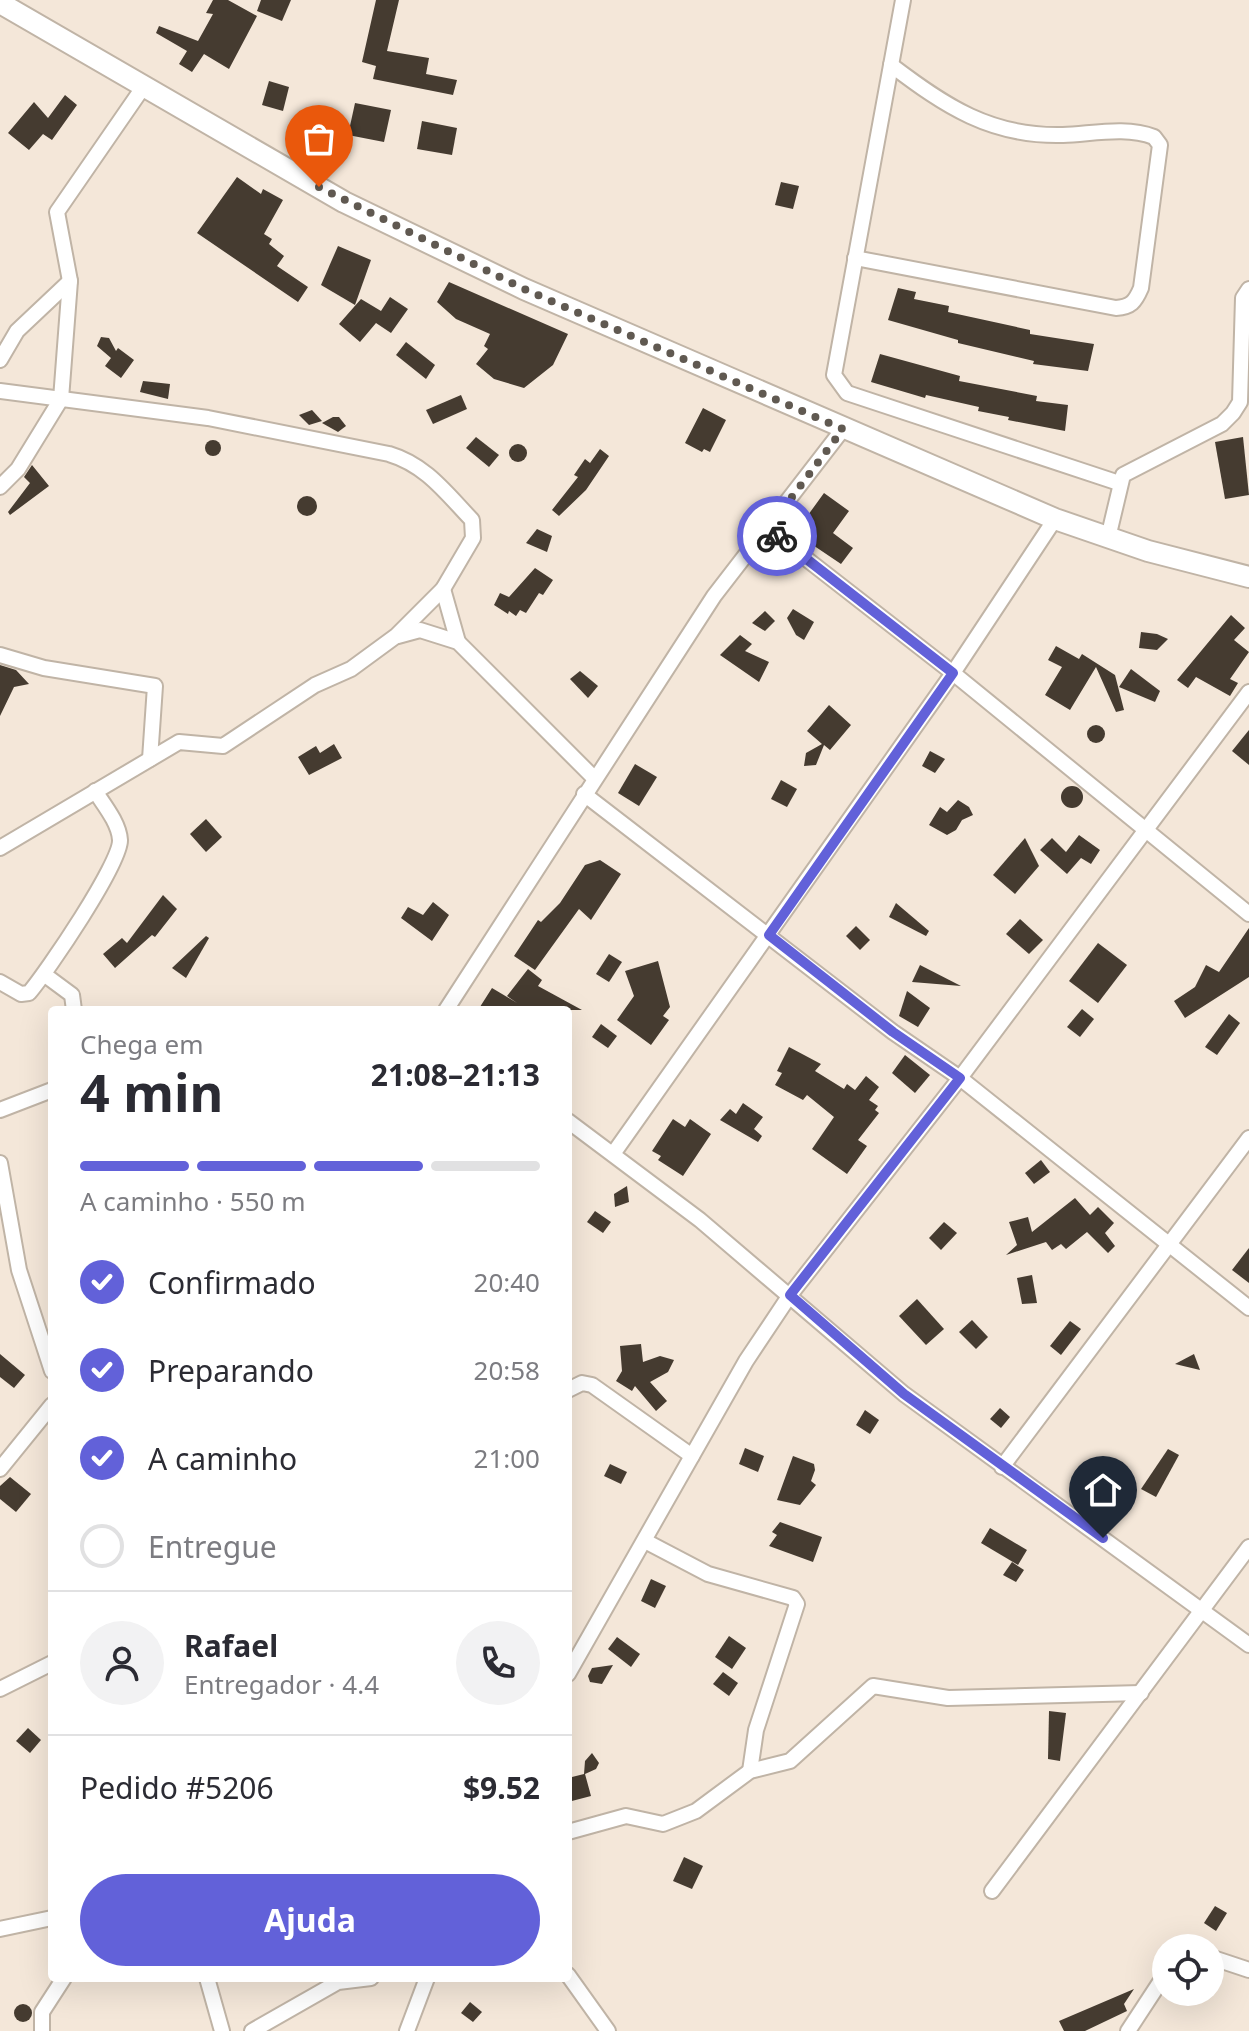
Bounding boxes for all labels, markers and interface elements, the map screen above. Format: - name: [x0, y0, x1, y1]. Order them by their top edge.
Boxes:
- pin: [285, 105, 353, 187]
- icon: bag: [297, 117, 341, 161]
- courier: [737, 496, 817, 576]
- icon: bike: [755, 514, 799, 558]
- text: Chega em: [80, 1026, 203, 1062]
- text: 21:08–21:13: [371, 1054, 540, 1095]
- text: 4 min: [80, 1056, 223, 1127]
- text: A caminho · 550 m: [80, 1183, 306, 1219]
- icon: check: [80, 1260, 124, 1304]
- text: Confirmado: [148, 1262, 316, 1303]
- text: 20:40: [474, 1264, 540, 1300]
- icon: check: [80, 1348, 124, 1392]
- text: Preparando: [148, 1350, 314, 1391]
- text: 20:58: [474, 1352, 540, 1388]
- icon: check: [80, 1436, 124, 1480]
- text: A caminho: [148, 1438, 297, 1479]
- text: 21:00: [474, 1440, 540, 1476]
- pin: [1069, 1456, 1137, 1538]
- icon: home: [1081, 1468, 1125, 1512]
- text: Entregue: [148, 1526, 277, 1567]
- button: person: [80, 1621, 164, 1705]
- button: phone: [456, 1621, 540, 1705]
- text: Rafael: [184, 1625, 278, 1666]
- text: Entregador · 4.4: [184, 1666, 379, 1702]
- text: Pedido #5206: [80, 1767, 274, 1808]
- text: $9.52: [463, 1767, 540, 1808]
- button: Ajuda: [80, 1874, 540, 1966]
- map controls: [1152, 1934, 1224, 2006]
- button: locate: [1152, 1934, 1224, 2006]

